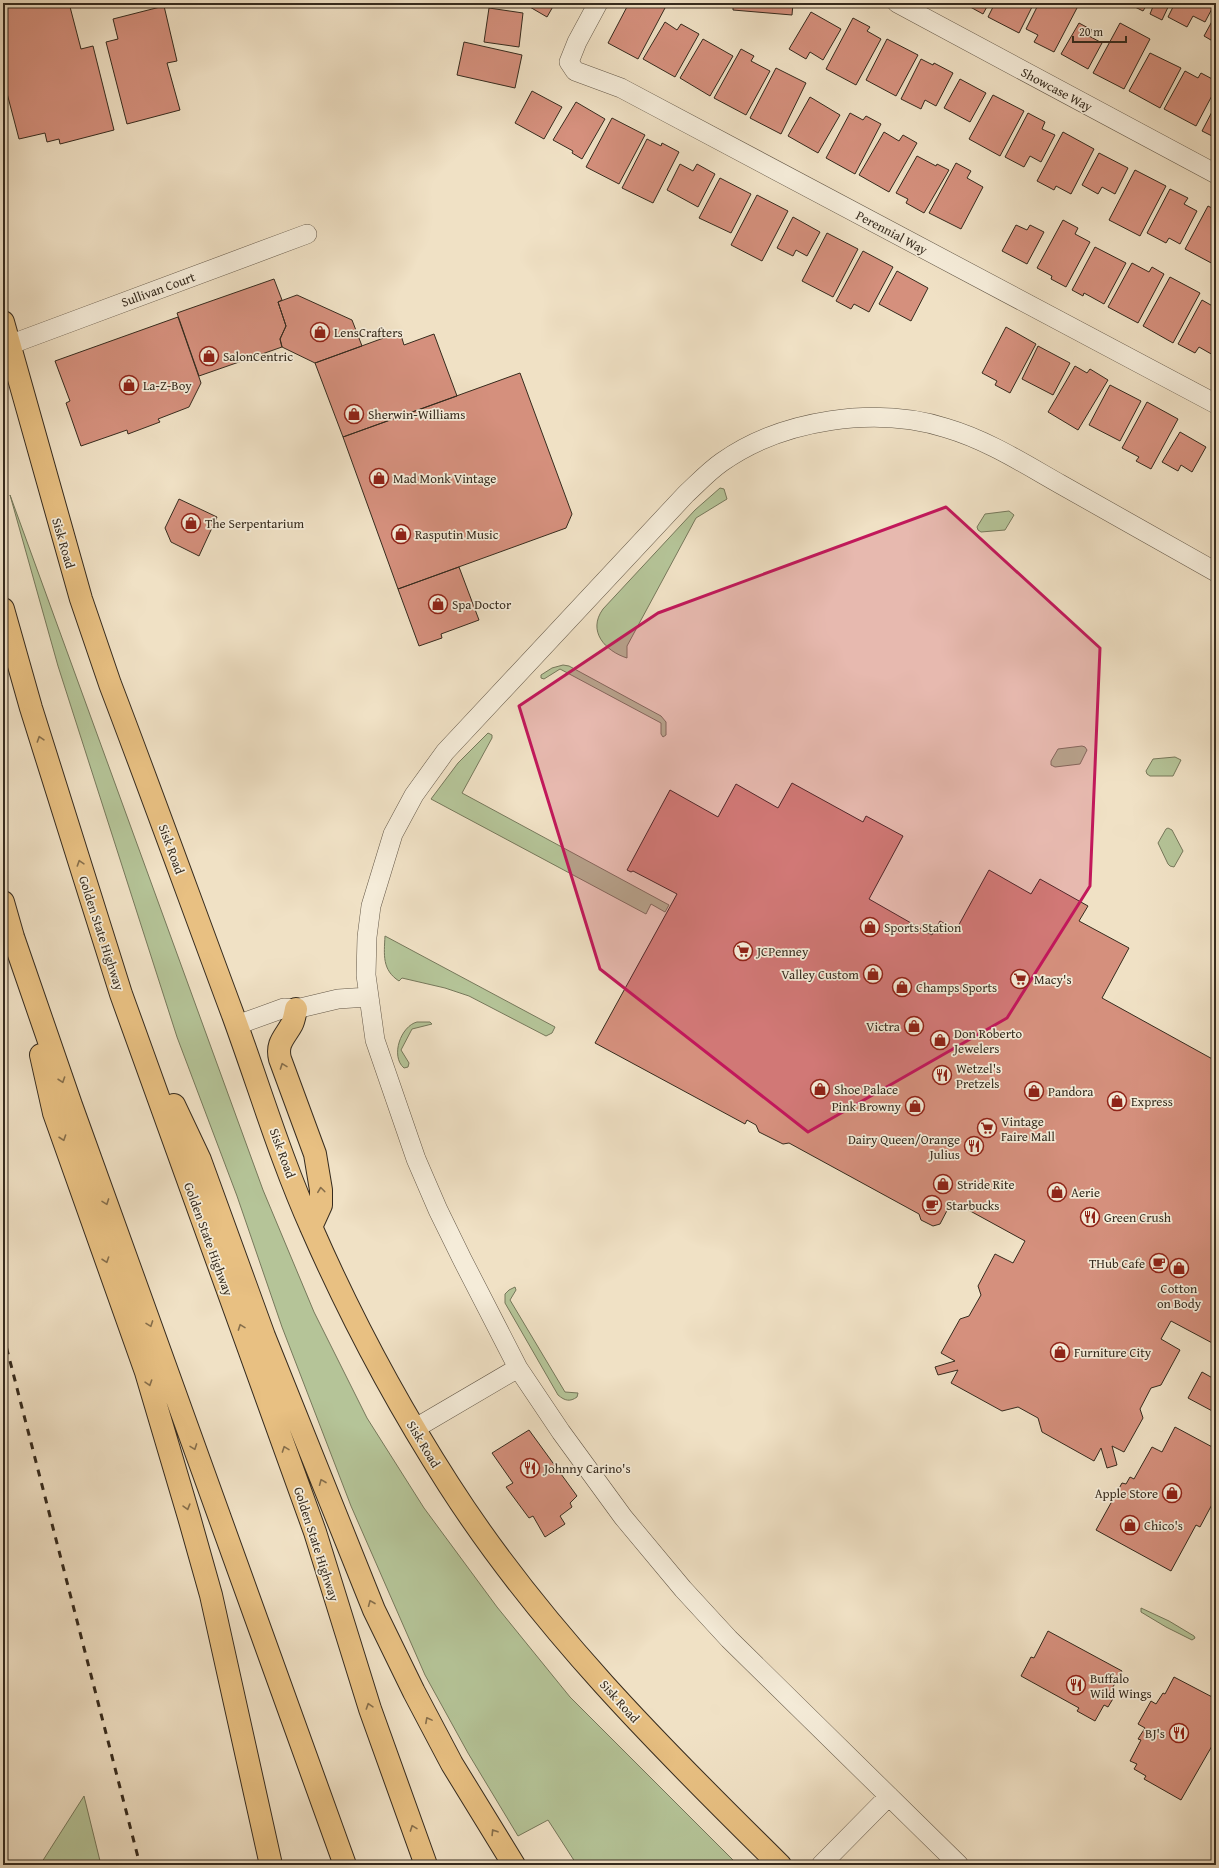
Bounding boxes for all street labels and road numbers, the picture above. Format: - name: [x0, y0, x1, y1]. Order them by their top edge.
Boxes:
- street label: Showcase Way: [1018, 63, 1096, 117]
- street label: Perennial Way: [853, 206, 931, 259]
- street label: Sullivan Court: [118, 267, 198, 312]
- street label: Sisk Road: [47, 516, 80, 571]
- street label: Sisk Road: [154, 822, 189, 877]
- street label: Golden State Highway: [74, 873, 129, 993]
- street label: Sisk Road: [265, 1126, 300, 1181]
- street label: Golden State Highway: [179, 1180, 238, 1299]
- street label: Sisk Road: [402, 1417, 445, 1471]
- street label: Golden State Highway: [289, 1484, 344, 1604]
- street label: Sisk Road: [595, 1676, 644, 1727]

